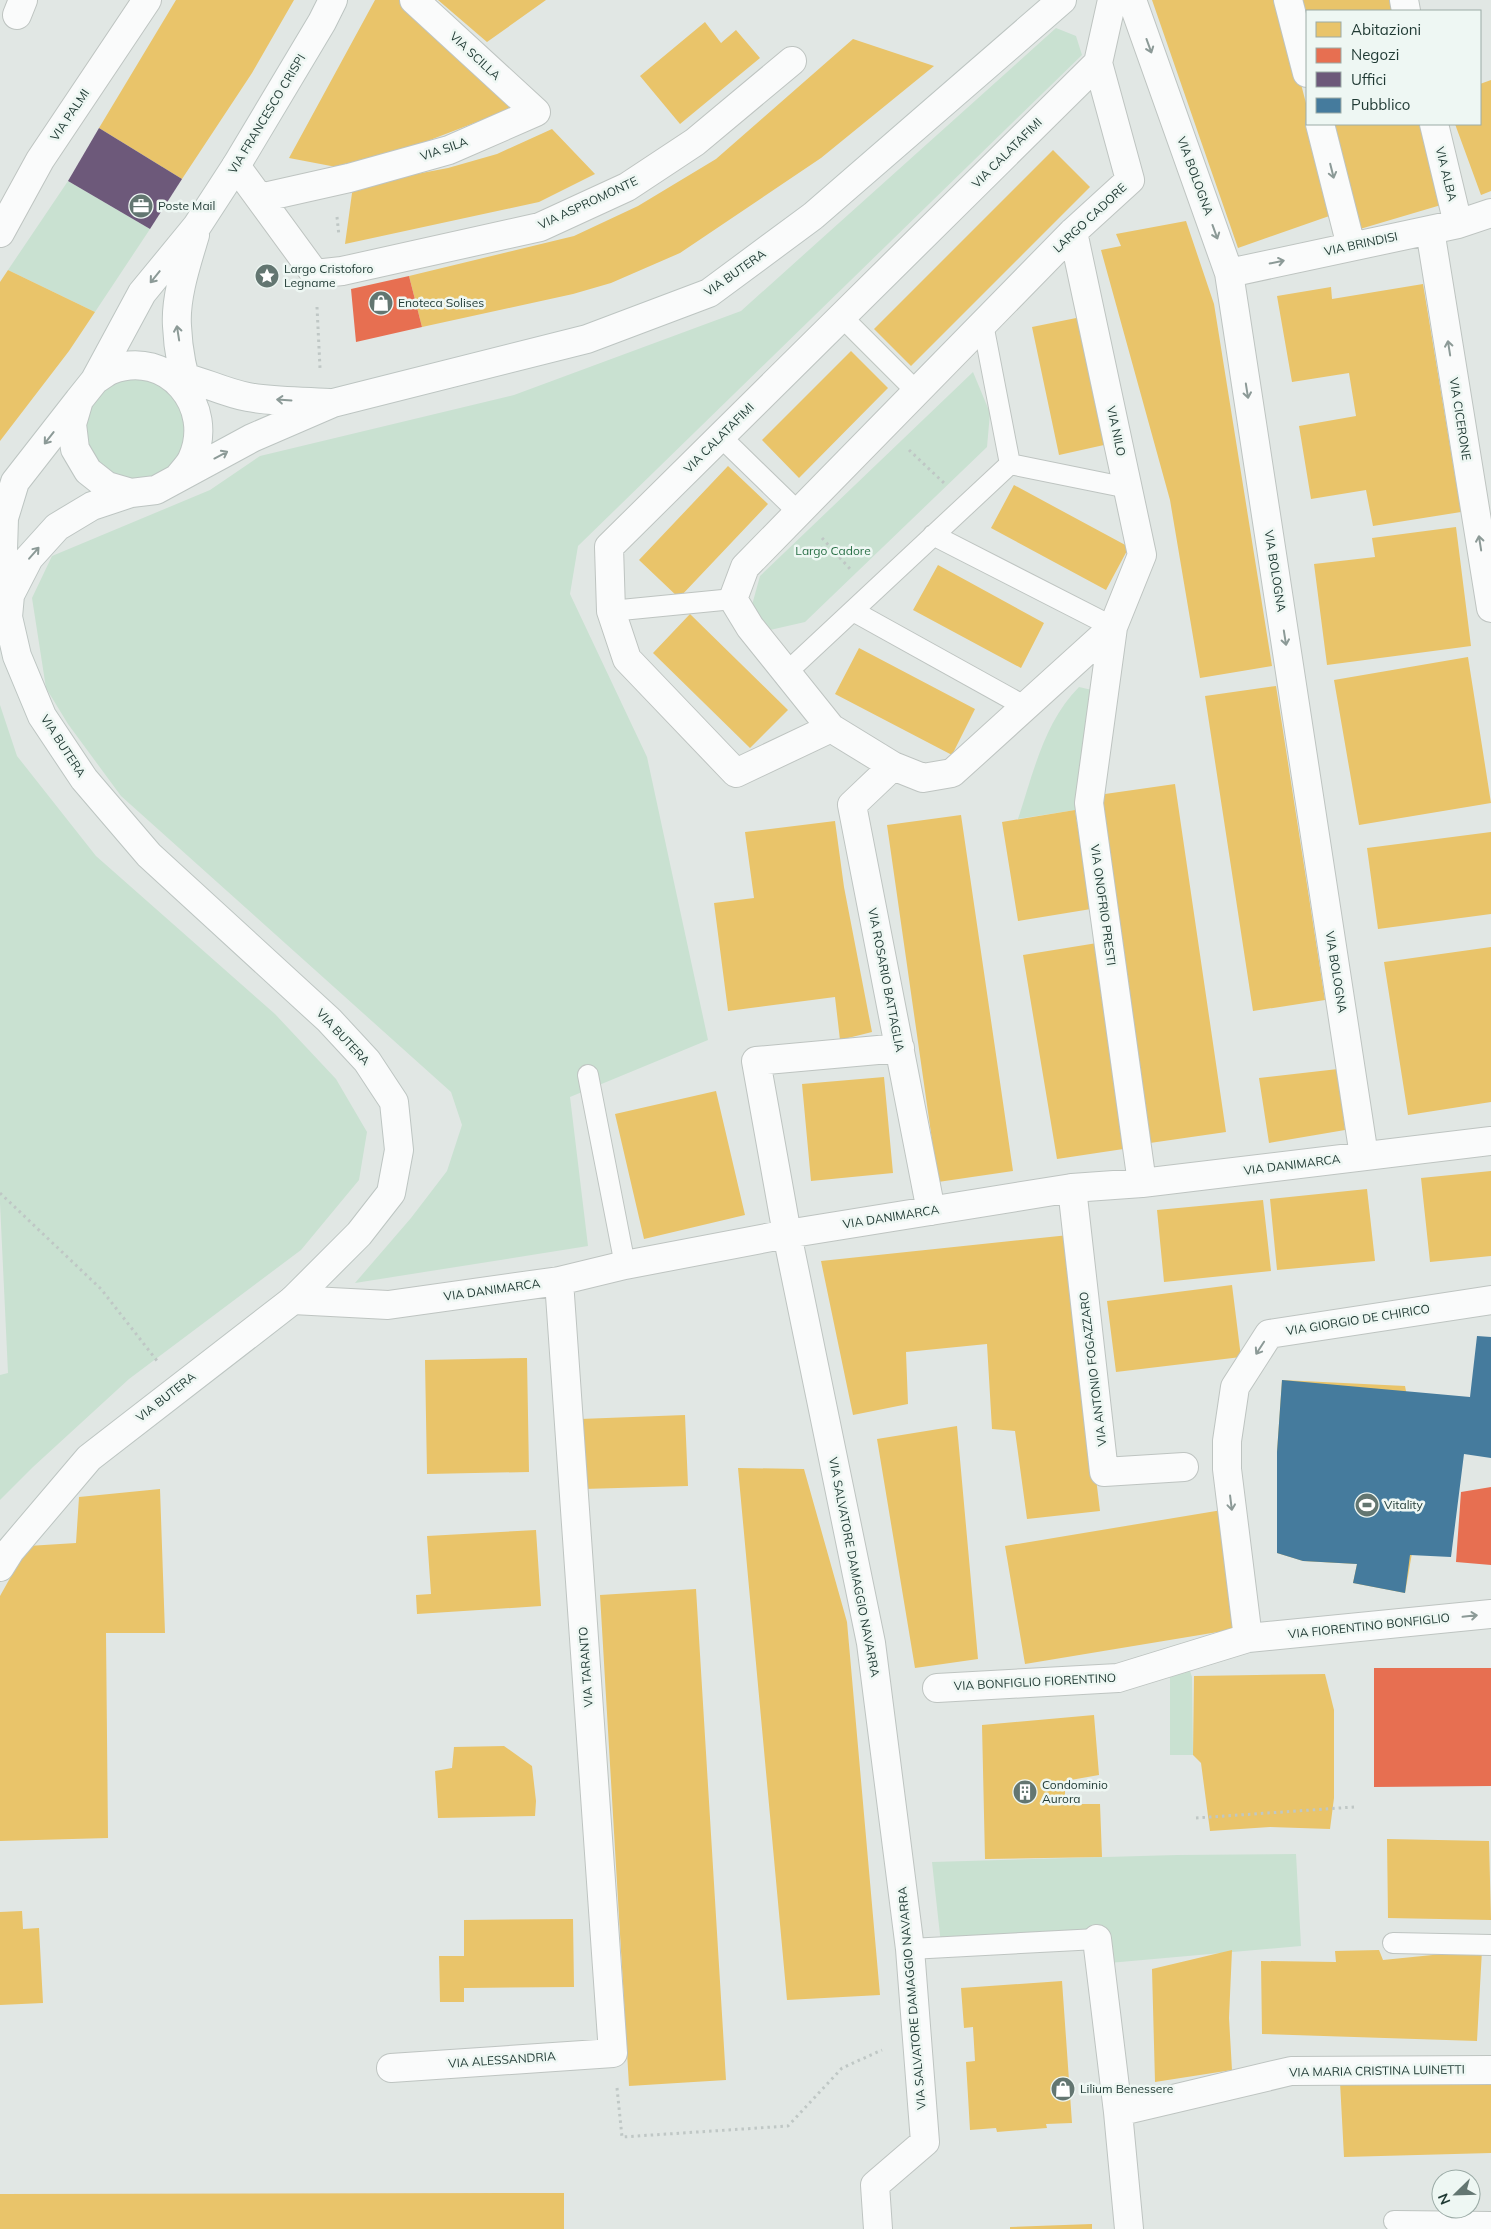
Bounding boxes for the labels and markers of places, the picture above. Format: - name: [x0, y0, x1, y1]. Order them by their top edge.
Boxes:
- office icon: Poste Mail: [128, 193, 154, 219]
- place label: Poste Mail: [158, 198, 215, 213]
- place label: Largo Cristoforo Legname: [284, 261, 374, 290]
- place icon: Largo Cristoforo Legname: [254, 263, 280, 289]
- shop icon: Enoteca Solises: [368, 290, 394, 316]
- place label: Enoteca Solises: [398, 295, 484, 310]
- sports icon: Vitality: [1354, 1492, 1380, 1518]
- place label: Vitality: [1384, 1497, 1424, 1512]
- place label: Condominio Aurora: [1042, 1777, 1108, 1806]
- building icon: Condominio Aurora: [1012, 1779, 1038, 1805]
- shop icon: Lilium Benessere: [1050, 2076, 1076, 2102]
- place label: Lilium Benessere: [1080, 2081, 1173, 2096]

